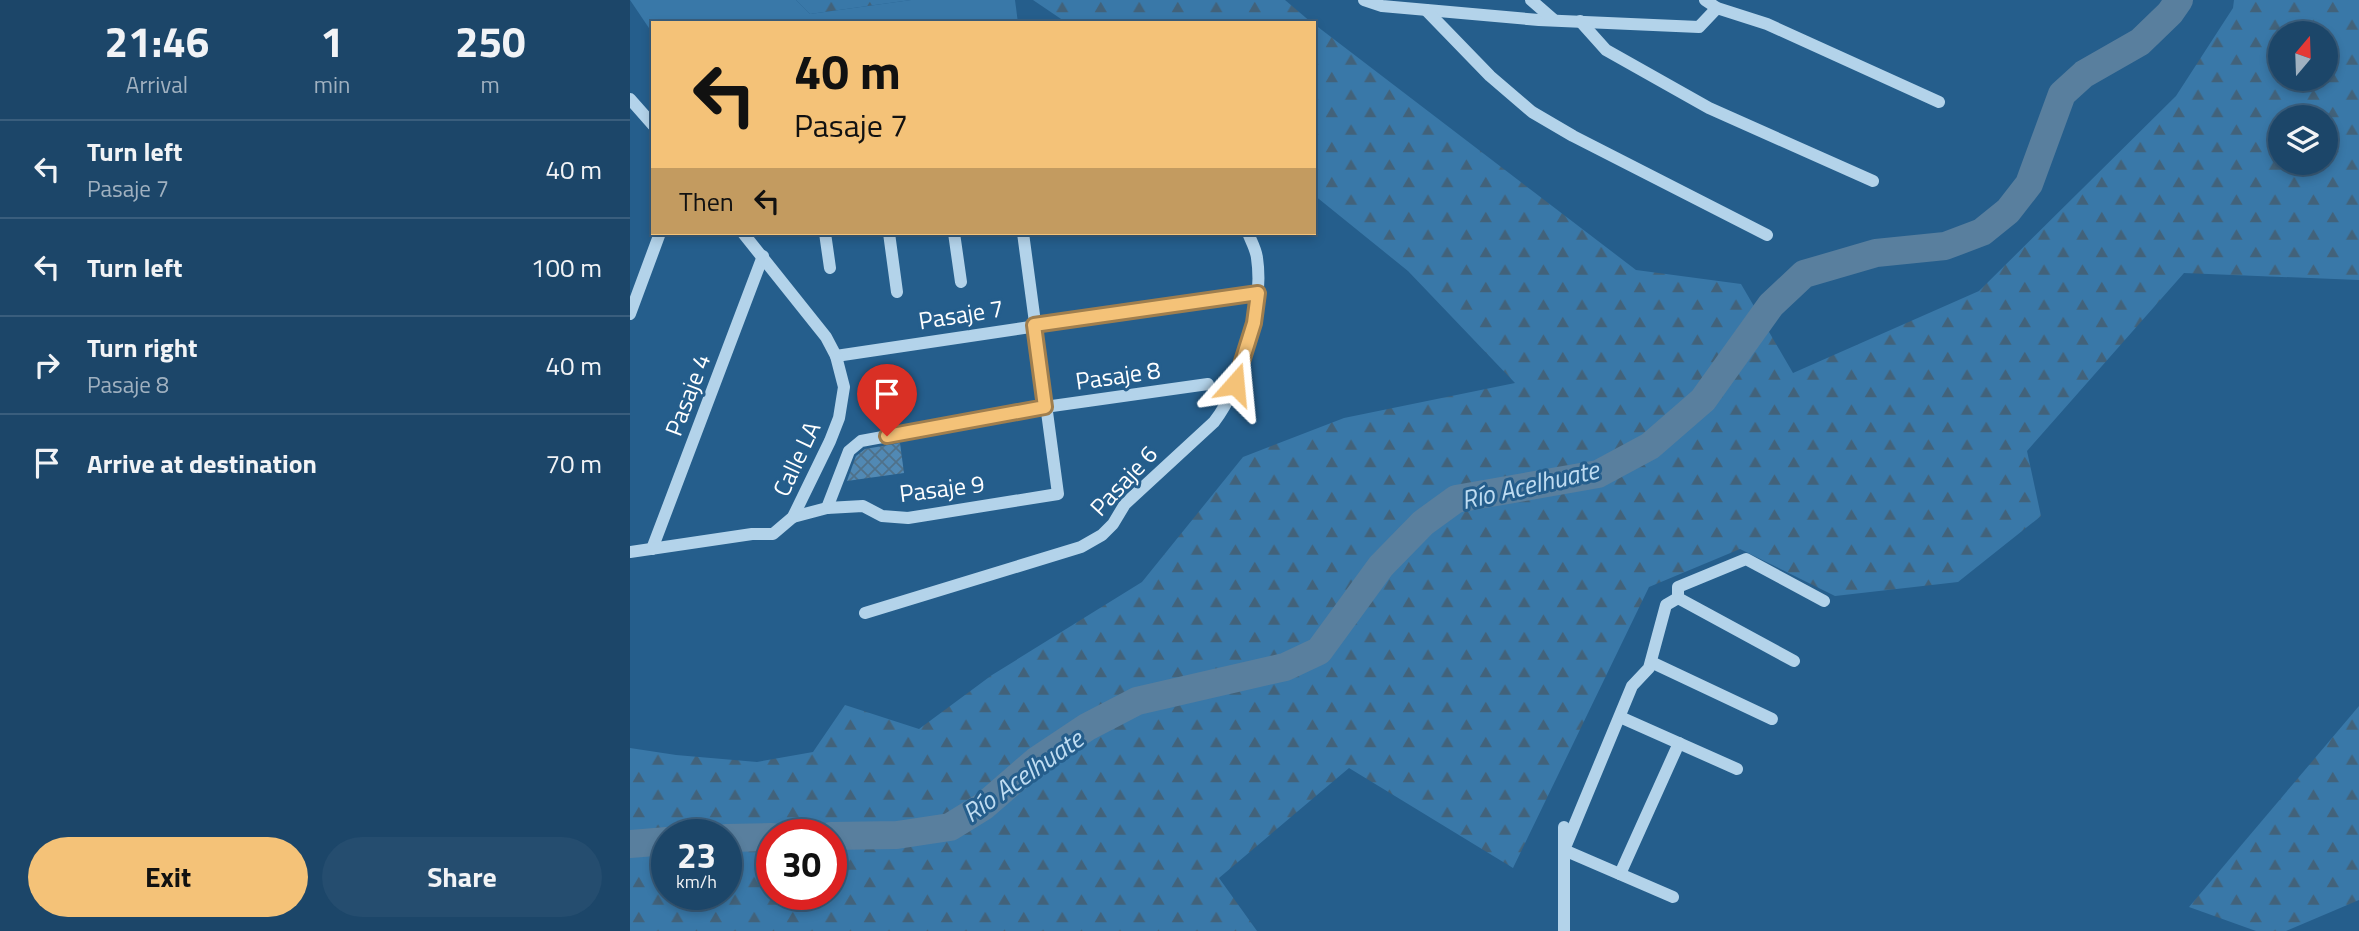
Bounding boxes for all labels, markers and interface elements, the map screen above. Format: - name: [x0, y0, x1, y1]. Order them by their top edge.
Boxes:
- text: 21:46: [104, 9, 209, 73]
- text: 1: [320, 9, 344, 73]
- text: 250: [455, 9, 525, 73]
- north arrow: [2268, 21, 2338, 91]
- map controls: [2268, 21, 2338, 175]
- text: 40 m: [794, 33, 901, 108]
- icon: left: [679, 49, 770, 140]
- text: Arrival: [126, 67, 188, 102]
- text: min: [314, 67, 350, 102]
- text: m: [481, 67, 500, 102]
- text: Pasaje 7: [794, 101, 908, 149]
- button: layers: [2268, 105, 2338, 175]
- text: Turn left: [87, 132, 182, 171]
- icon: left: [28, 150, 66, 188]
- text: 40 m: [545, 150, 602, 189]
- text: Pasaje 7: [87, 171, 169, 206]
- text: Then: [679, 182, 734, 221]
- icon: left: [748, 182, 786, 220]
- icon: left: [28, 248, 66, 286]
- text: Turn left: [87, 248, 182, 287]
- text: 100 m: [531, 248, 602, 287]
- street label: Pasaje 7: [916, 290, 1006, 338]
- text: Turn right: [87, 328, 198, 367]
- icon: right: [28, 346, 66, 384]
- text: 40 m: [545, 346, 602, 385]
- position arrow: [1198, 347, 1272, 421]
- street label: Pasaje 4: [655, 348, 719, 441]
- street label: Pasaje 8: [1073, 351, 1163, 399]
- pin: [857, 364, 917, 436]
- text: Pasaje 8: [87, 367, 169, 402]
- icon: arrive: [868, 375, 906, 413]
- street label: Calle LA: [763, 415, 829, 502]
- street label: Pasaje 6: [1081, 437, 1166, 524]
- icon: arrive: [28, 444, 66, 482]
- text: Arrive at destination: [87, 444, 317, 483]
- text: 70 m: [545, 444, 602, 483]
- water label: Río Acelhuate: [1457, 449, 1604, 519]
- street label: Pasaje 9: [897, 465, 986, 511]
- water label: Río Acelhuate: [954, 718, 1093, 832]
- speed limit sign: 30: [756, 819, 847, 910]
- text: 23: [677, 828, 716, 882]
- button: Exit: [28, 837, 308, 917]
- button: Share: [322, 837, 602, 917]
- text: km/h: [676, 868, 717, 895]

